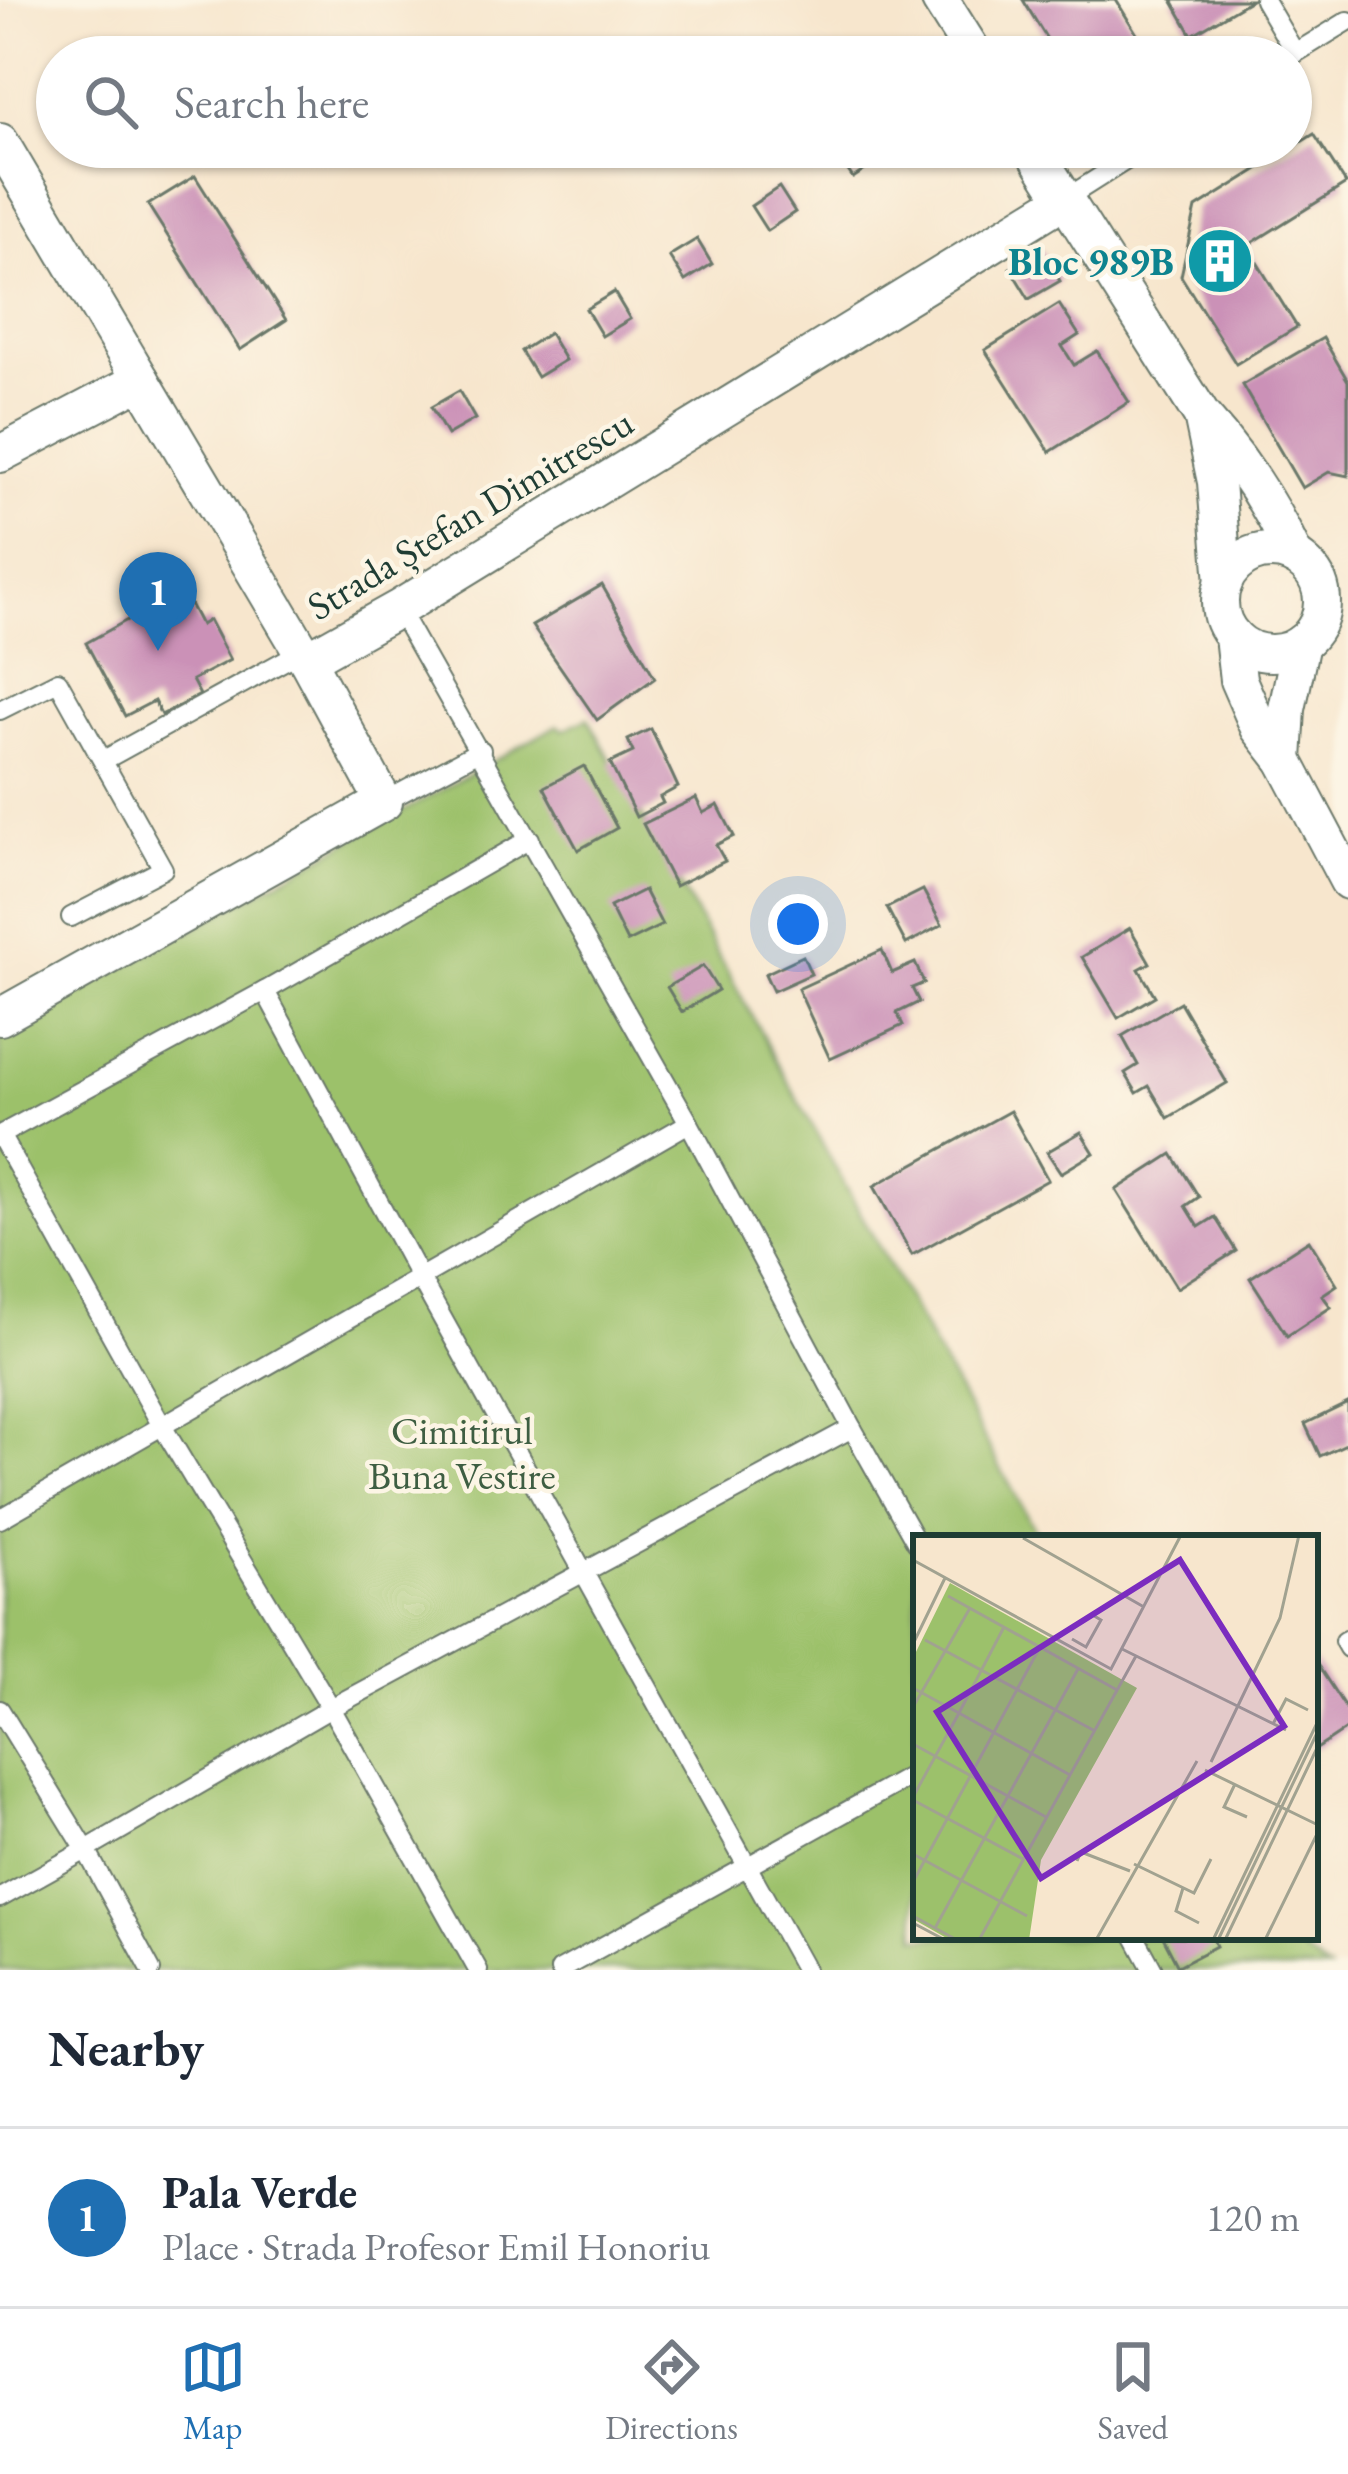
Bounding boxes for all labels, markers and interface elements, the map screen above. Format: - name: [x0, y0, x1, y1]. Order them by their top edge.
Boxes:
- search box: [36, 36, 1312, 168]
- icon: search: [78, 69, 144, 135]
- text: Search here: [174, 73, 369, 131]
- building icon: Bloc 989B: [1185, 226, 1255, 296]
- place label: Bloc 989B: [1008, 236, 1174, 287]
- street label: Strada Ștefan Dimitrescu: [298, 396, 643, 632]
- pin: 1: [119, 552, 197, 651]
- your location: [768, 894, 828, 954]
- park label: Cimitirul Buna Vestire: [368, 1405, 556, 1501]
- inset map: [913, 1535, 1318, 1940]
- text: Nearby: [48, 2015, 204, 2081]
- text: Pala Verde: [162, 2163, 357, 2221]
- text: 1: [77, 2192, 97, 2243]
- text: 120 m: [1206, 2192, 1300, 2243]
- text: Place · Strada Profesor Emil Honoriu: [162, 2221, 710, 2272]
- tab: Map: [180, 2334, 246, 2449]
- tab: Directions: [605, 2334, 738, 2449]
- tab: Saved: [1098, 2334, 1168, 2449]

